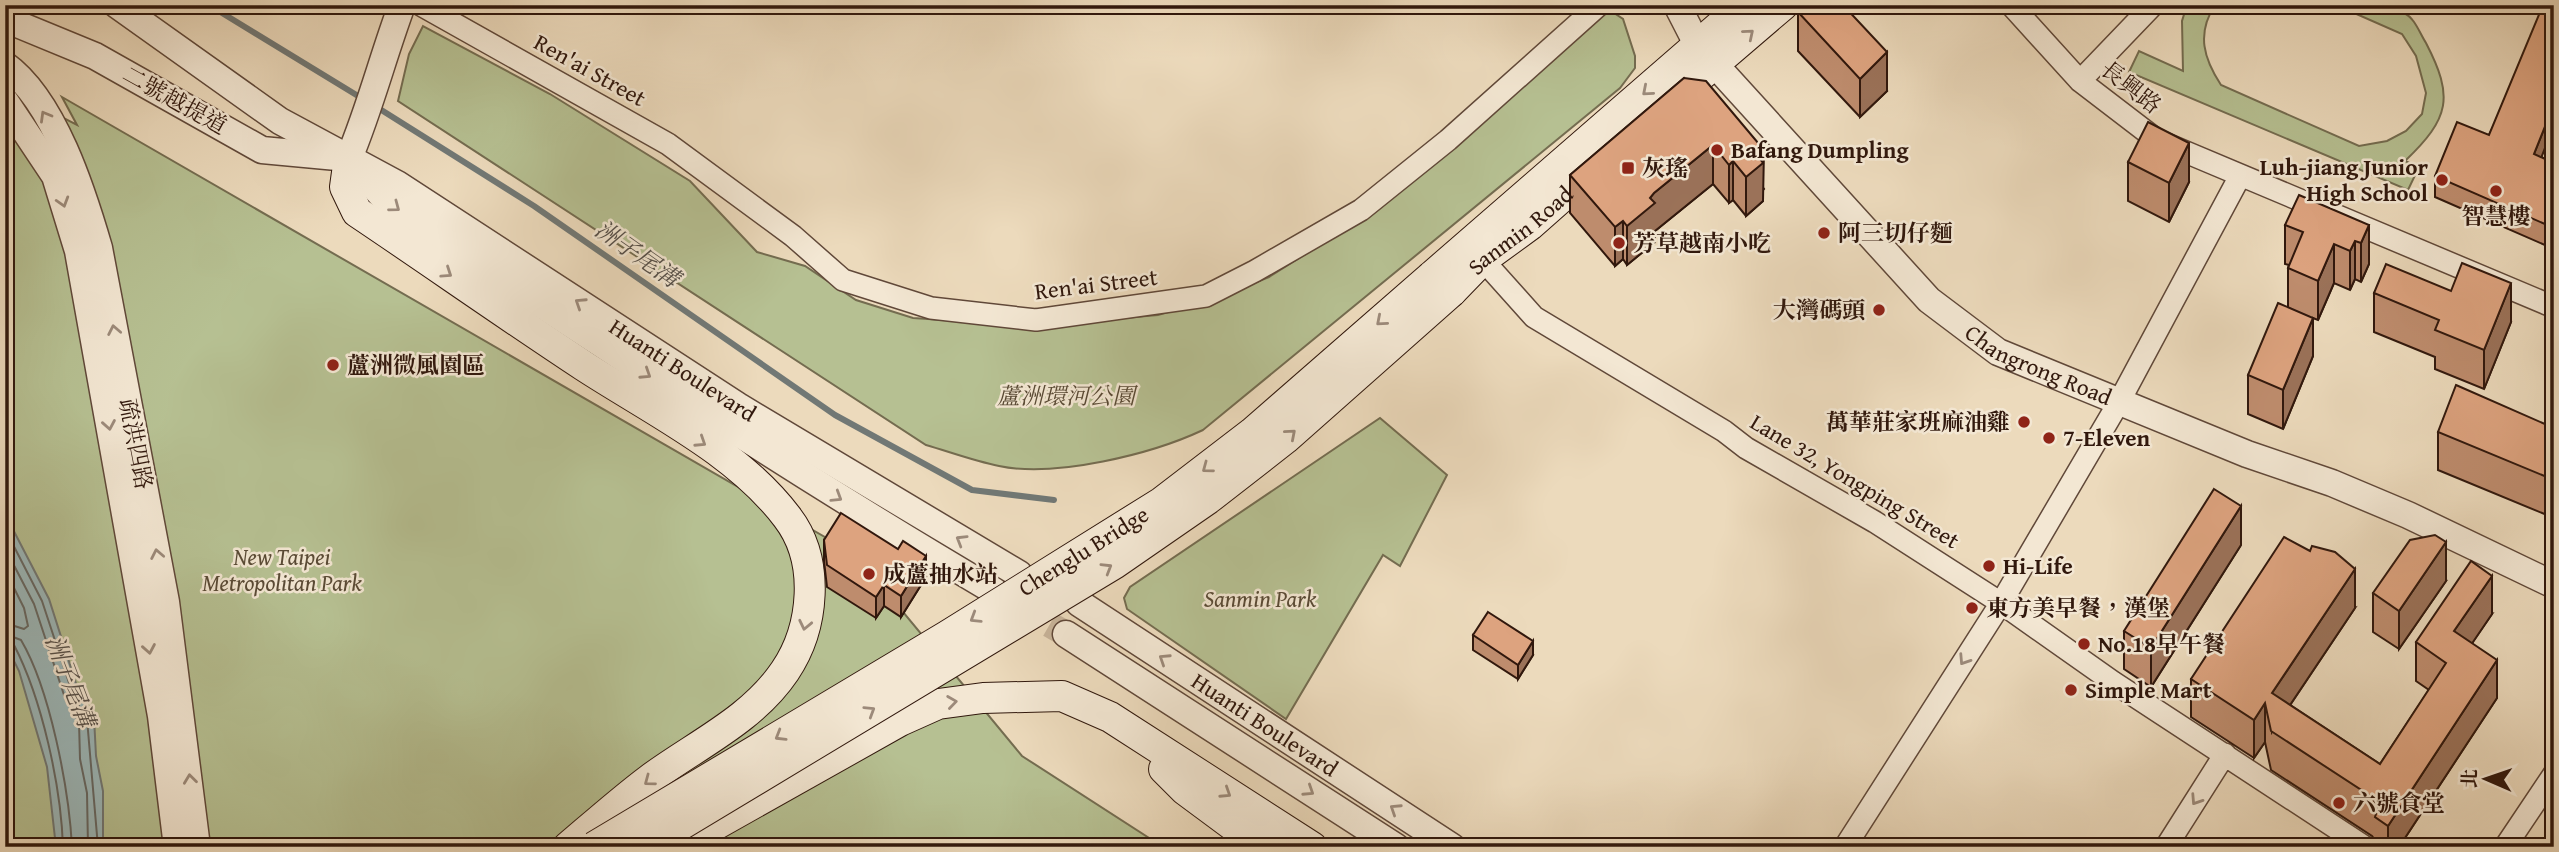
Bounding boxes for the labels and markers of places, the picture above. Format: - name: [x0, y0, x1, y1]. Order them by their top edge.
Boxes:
- place label: Bafang Dumpling: [1731, 133, 1909, 166]
- marker: Bafang Dumpling: [1709, 142, 1725, 158]
- place label: Luh-jiang Junior High School: [2260, 150, 2428, 209]
- place label: 灰瑤: [1642, 151, 1688, 184]
- marker: 灰瑤: [1620, 160, 1636, 176]
- marker: Luh-jiang Junior High School: [2434, 172, 2450, 188]
- marker: 智慧樓: [2488, 183, 2504, 199]
- place label: 智慧樓: [2462, 199, 2531, 232]
- place label: 阿三切仔麵: [1838, 216, 1953, 249]
- marker: 阿三切仔麵: [1816, 225, 1832, 241]
- place label: 芳草越南小吃: [1633, 226, 1771, 259]
- marker: 芳草越南小吃: [1611, 235, 1627, 251]
- place label: 大灣碼頭: [1773, 293, 1865, 326]
- marker: 大灣碼頭: [1871, 302, 1887, 318]
- place label: 蘆洲微風園區: [347, 348, 485, 381]
- marker: 蘆洲微風園區: [325, 357, 341, 373]
- place label: 萬華莊家班麻油雞: [1826, 405, 2010, 438]
- marker: 萬華莊家班麻油雞: [2016, 414, 2032, 430]
- place label: 7-Eleven: [2063, 421, 2151, 454]
- marker: 7-Eleven: [2041, 430, 2057, 446]
- place label: Hi-Life: [2003, 549, 2073, 582]
- place label: 成蘆抽水站: [883, 557, 998, 590]
- marker: Hi-Life: [1981, 558, 1997, 574]
- marker: 成蘆抽水站: [861, 566, 877, 582]
- place label: 東方美早餐，漢堡: [1986, 591, 2170, 624]
- marker: 東方美早餐，漢堡: [1964, 600, 1980, 616]
- place label: No.18早午餐: [2098, 627, 2225, 660]
- marker: No.18早午餐: [2076, 636, 2092, 652]
- place label: Simple Mart: [2085, 673, 2212, 706]
- marker: Simple Mart: [2063, 682, 2079, 698]
- place label: 六號食堂: [2353, 786, 2445, 819]
- marker: 六號食堂: [2331, 795, 2347, 811]

